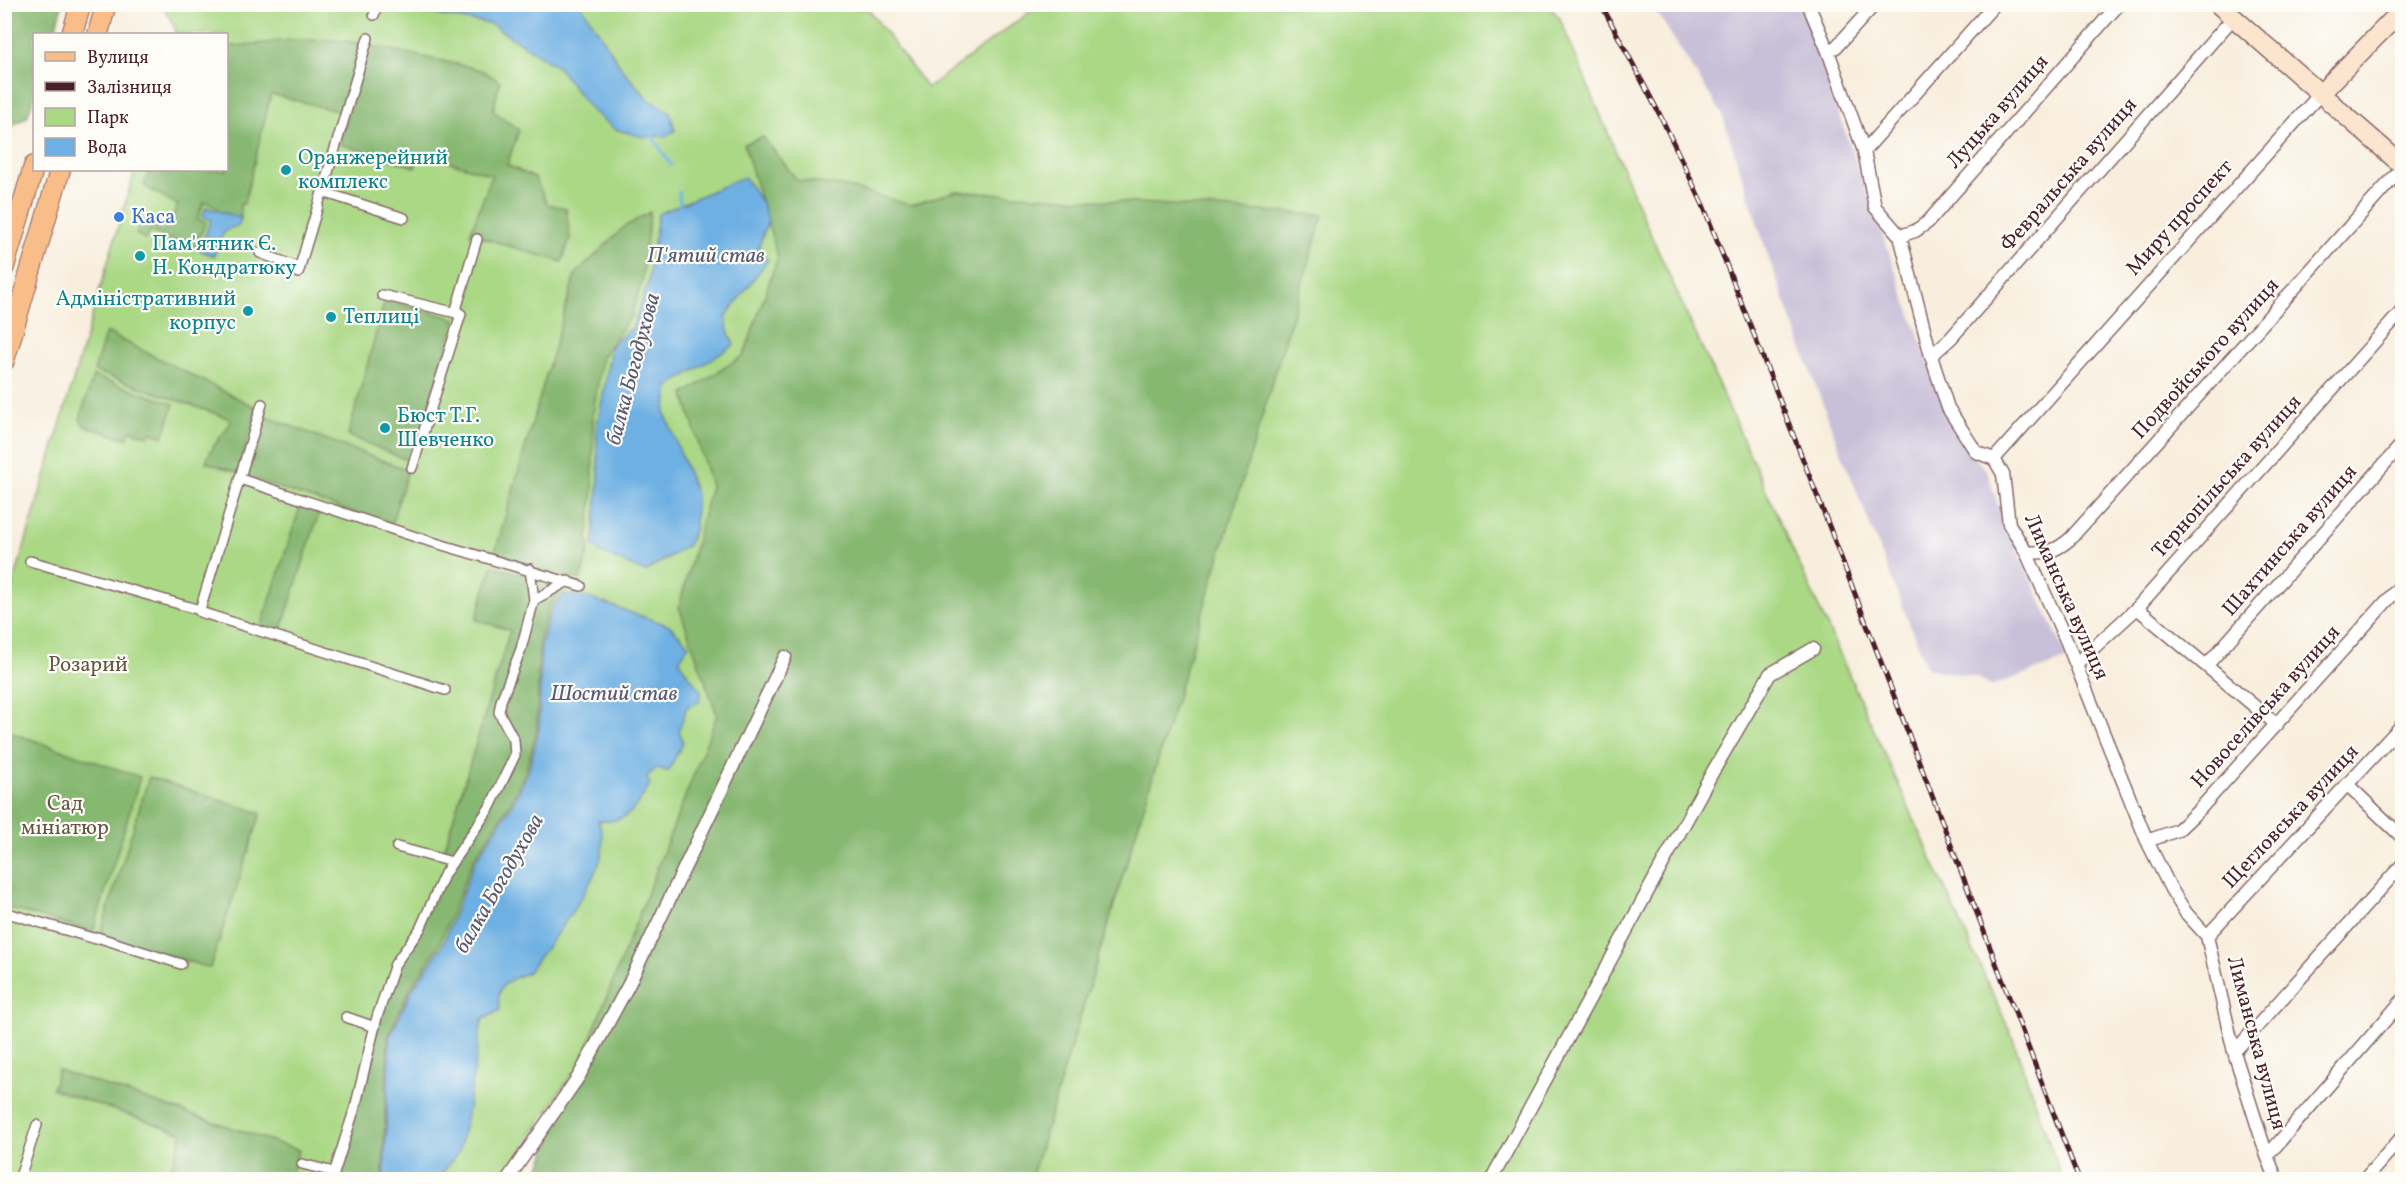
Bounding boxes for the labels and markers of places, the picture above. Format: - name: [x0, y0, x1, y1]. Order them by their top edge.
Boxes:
- place label: Оранжерейний комплекс: [298, 144, 448, 197]
- marker: Оранжерейний комплекс: [279, 163, 293, 177]
- place label: Каса: [131, 203, 176, 232]
- marker: Каса: [112, 210, 126, 224]
- place label: Пам'ятник Є. Н. Кондратюку: [152, 230, 297, 283]
- marker: Пам'ятник Є. Н. Кондратюку: [133, 249, 147, 263]
- place label: Адміністративний корпус: [56, 285, 236, 338]
- place label: Теплиці: [343, 303, 420, 332]
- marker: Адміністративний корпус: [241, 304, 255, 318]
- marker: Теплиці: [324, 310, 338, 324]
- place label: Бюст Т.Г. Шевченко: [397, 402, 494, 455]
- marker: Бюст Т.Г. Шевченко: [378, 421, 392, 435]

